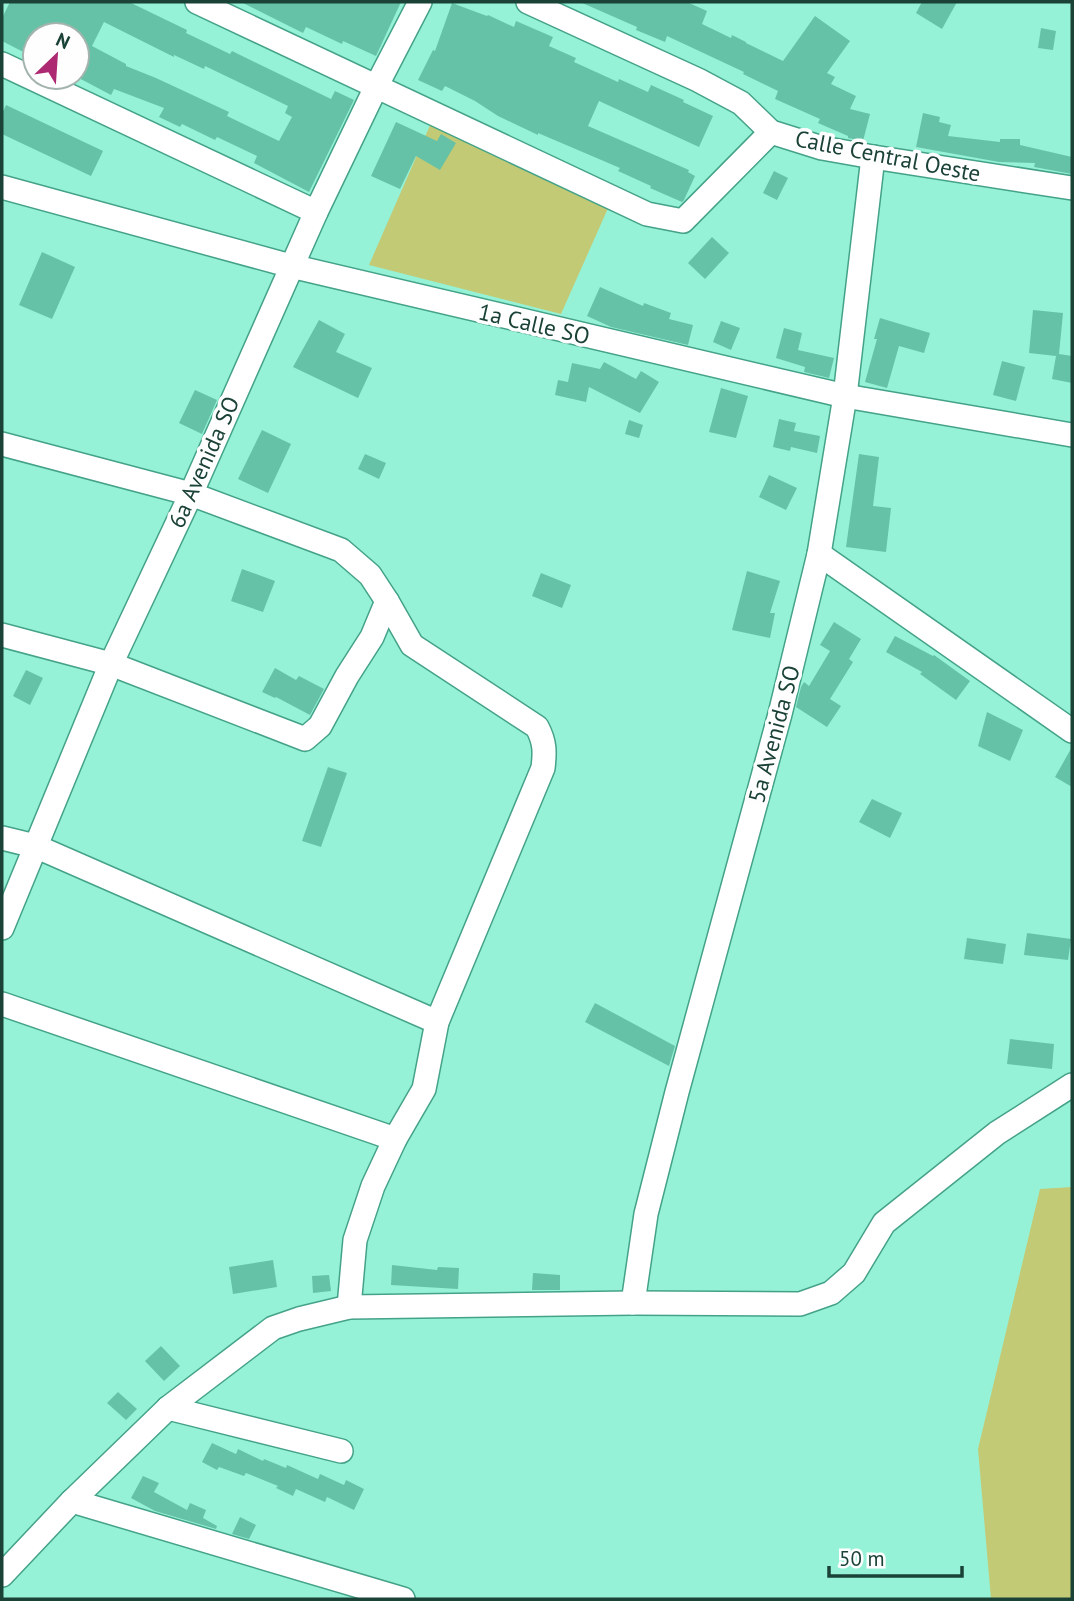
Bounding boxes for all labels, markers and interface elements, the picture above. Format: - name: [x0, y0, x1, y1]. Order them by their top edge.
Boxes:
- north arrow: [21, 21, 91, 91]
- text: N: [52, 27, 74, 54]
- street label: Calle Central Oeste: [793, 123, 983, 188]
- street label: 1a Calle SO: [476, 297, 593, 350]
- street label: 6a Avenida SO: [162, 391, 245, 532]
- street label: 5a Avenida SO: [741, 662, 806, 806]
- scale bar: [829, 1534, 962, 1578]
- text: 50 m: [839, 1545, 885, 1572]

